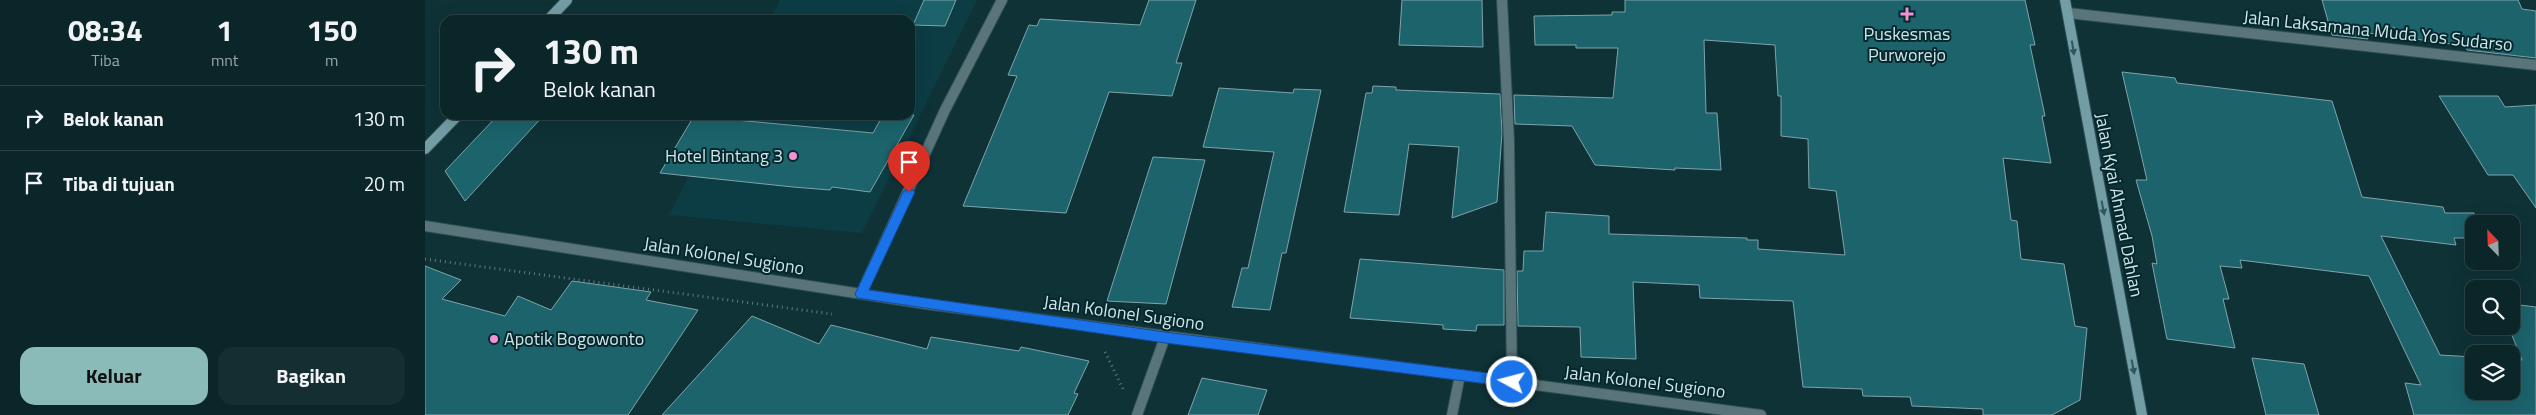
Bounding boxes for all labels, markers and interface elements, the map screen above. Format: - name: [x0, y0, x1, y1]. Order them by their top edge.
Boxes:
- street label: Jalan Laksamana Muda Yos Sudarso: [2242, 3, 2514, 58]
- text: 08:34: [68, 7, 143, 53]
- text: 1: [216, 7, 233, 53]
- text: 150: [307, 7, 357, 53]
- marker: Puskesmas Purworejo: [1900, 7, 1914, 21]
- place label: Puskesmas Purworejo: [1864, 20, 1950, 68]
- text: 130 m: [543, 24, 639, 78]
- icon: right: [460, 35, 525, 100]
- one-way arrow: [2069, 40, 2077, 56]
- text: Tiba: [91, 48, 120, 72]
- text: mnt: [211, 48, 239, 72]
- text: m: [325, 48, 338, 72]
- text: Belok kanan: [543, 72, 656, 106]
- icon: right: [20, 104, 48, 132]
- text: Belok kanan: [63, 104, 164, 133]
- text: 130 m: [353, 104, 405, 133]
- street label: Jalan Kyai Ahmad Dahlan: [2088, 110, 2151, 299]
- pin: [888, 141, 930, 192]
- place label: Hotel Bintang 3: [665, 142, 783, 169]
- icon: arrive: [895, 148, 923, 176]
- marker: Hotel Bintang 3: [787, 150, 799, 162]
- icon: arrive: [20, 169, 48, 197]
- text: Tiba di tujuan: [63, 169, 175, 198]
- text: 20 m: [364, 169, 405, 198]
- one-way arrow: [2099, 200, 2107, 216]
- north arrow: [2465, 215, 2520, 270]
- map controls: [2465, 215, 2520, 400]
- street label: Jalan Kolonel Sugiono: [642, 229, 806, 282]
- button: search: [2465, 280, 2520, 335]
- street label: Jalan Kolonel Sugiono: [1042, 288, 1206, 337]
- place label: Apotik Bogowonto: [504, 325, 644, 352]
- marker: Apotik Bogowonto: [488, 333, 500, 345]
- button: layers: [2465, 345, 2520, 400]
- button: Keluar: [20, 347, 208, 405]
- button: Bagikan: [218, 347, 405, 405]
- position arrow: [1485, 355, 1537, 407]
- street label: Jalan Kolonel Sugiono: [1563, 358, 1727, 405]
- one-way arrow: [2129, 360, 2137, 376]

